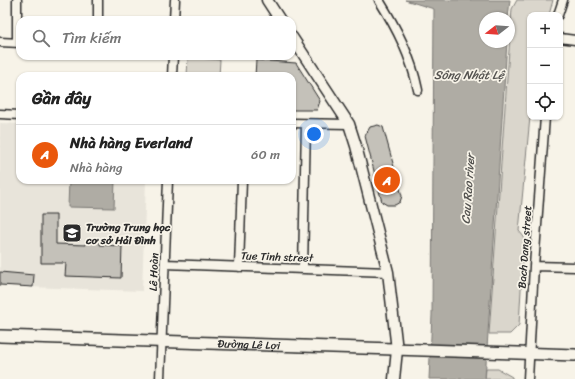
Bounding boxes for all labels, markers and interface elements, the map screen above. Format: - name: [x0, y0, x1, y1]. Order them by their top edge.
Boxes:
- north arrow: [479, 12, 515, 48]
- map controls: [527, 12, 563, 120]
- button: +: [527, 12, 563, 48]
- search box: [16, 16, 296, 60]
- text: Tìm kiếm: [62, 25, 121, 51]
- icon: search: [30, 27, 52, 49]
- button: −: [527, 48, 563, 84]
- water label: Sông Nhật Lệ: [434, 64, 506, 86]
- text: Gần đây: [32, 83, 91, 113]
- button: locate: [527, 84, 563, 120]
- your location: [304, 124, 324, 144]
- text: Nhà hàng Everland: [70, 130, 192, 156]
- text: A: [41, 143, 49, 166]
- text: 60 m: [251, 143, 280, 166]
- water label: Cau Rao river: [455, 151, 482, 225]
- text: Nhà hàng: [70, 156, 123, 179]
- pin: A: [374, 165, 400, 195]
- street label: Bach Dang street: [513, 205, 537, 289]
- place label: Trường Trung học cơ sở Hải Đình: [85, 218, 171, 250]
- school or university icon: Trường Trung học cơ sở Hải Đình: [61, 222, 83, 244]
- street label: Tue Tinh street: [240, 246, 314, 268]
- street label: Lê Hoàn: [144, 252, 164, 292]
- street label: Đường Lê Lợi: [217, 334, 281, 355]

